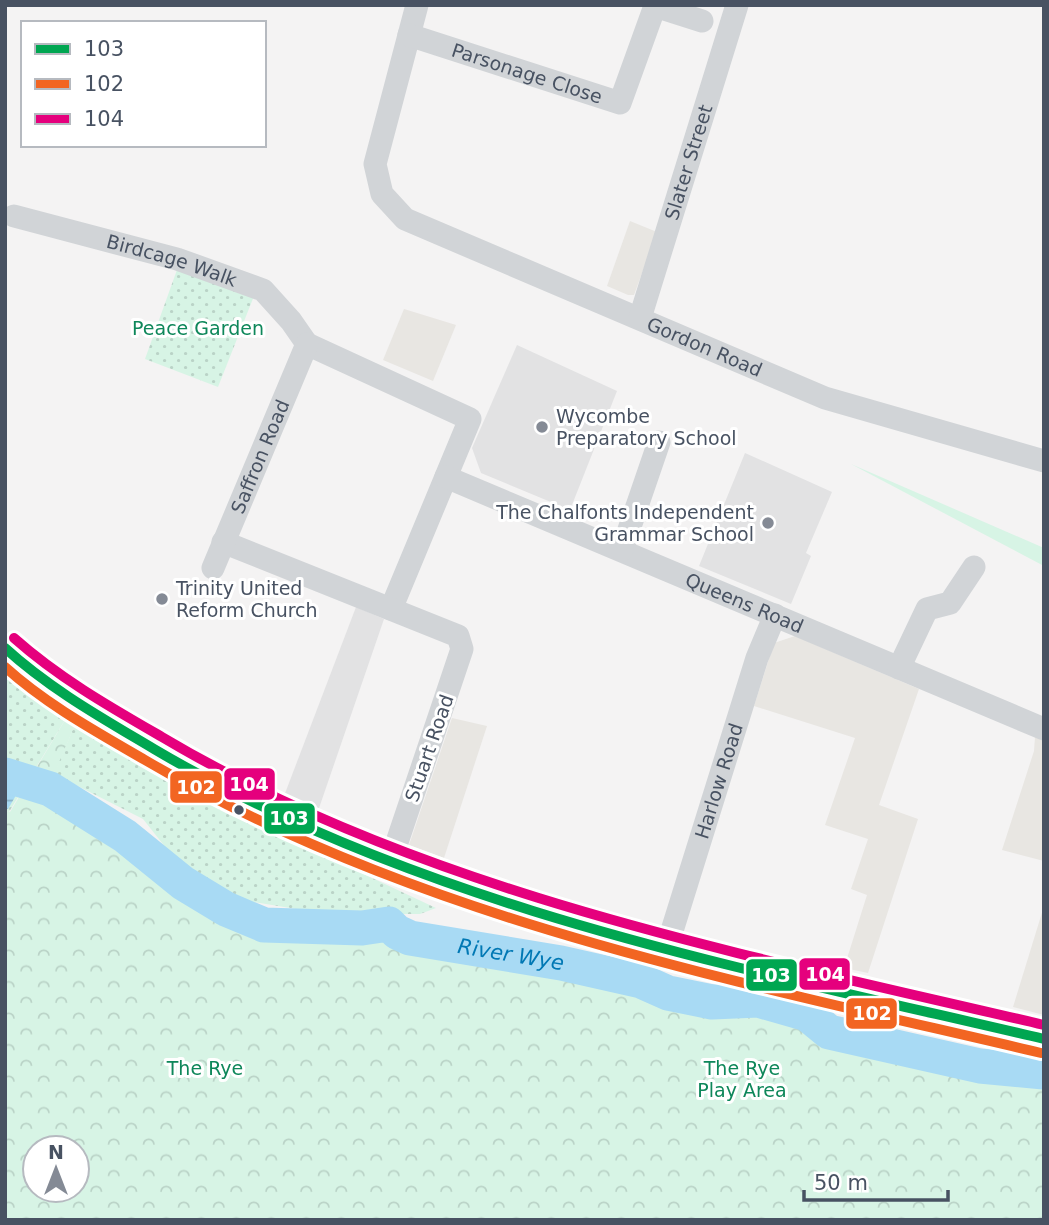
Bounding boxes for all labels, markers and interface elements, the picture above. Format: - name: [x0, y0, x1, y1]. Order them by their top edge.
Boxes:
- legend: [21, 21, 266, 147]
- text: 103: [84, 37, 124, 61]
- street label: Parsonage Close: [449, 38, 605, 108]
- text: 102: [84, 72, 124, 96]
- street label: Slater Street: [660, 102, 716, 223]
- text: 104: [84, 107, 124, 131]
- street label: Birdcage Walk: [104, 230, 240, 291]
- street label: Gordon Road: [644, 312, 766, 381]
- park label: Peace Garden: [132, 317, 264, 339]
- street label: Saffron Road: [226, 396, 293, 517]
- place label: Wycombe Preparatory School: [556, 405, 737, 449]
- marker: Wycombe Preparatory School: [534, 419, 550, 435]
- place label: The Chalfonts Independent Grammar School: [495, 501, 754, 545]
- marker: The Chalfonts Independent Grammar School: [760, 515, 776, 531]
- street label: Queens Road: [682, 568, 807, 637]
- place label: Trinity United Reform Church: [175, 577, 318, 621]
- marker: Trinity United Reform Church: [154, 591, 170, 607]
- street label: Stuart Road: [400, 691, 458, 805]
- street label: Harlow Road: [690, 720, 747, 842]
- line badge: 104: [223, 767, 276, 801]
- line badge: 102: [169, 770, 223, 804]
- text: 104: [229, 773, 269, 795]
- text: 102: [176, 776, 216, 798]
- line badge: 103: [263, 802, 316, 835]
- unlabelled marker: [232, 803, 246, 817]
- text: 103: [269, 807, 309, 829]
- water label: River Wye: [456, 934, 566, 975]
- line badge: 104: [798, 957, 851, 991]
- line badge: 103: [745, 958, 798, 992]
- text: 104: [805, 963, 845, 985]
- text: 103: [751, 964, 791, 986]
- line badge: 102: [845, 997, 898, 1030]
- text: 102: [852, 1002, 892, 1024]
- park label: The Rye: [166, 1057, 243, 1079]
- park label: The Rye Play Area: [697, 1057, 787, 1101]
- north arrow: [21, 1134, 91, 1204]
- text: N: [48, 1141, 64, 1163]
- scale bar: [804, 1158, 948, 1202]
- text: 50 m: [814, 1171, 868, 1195]

